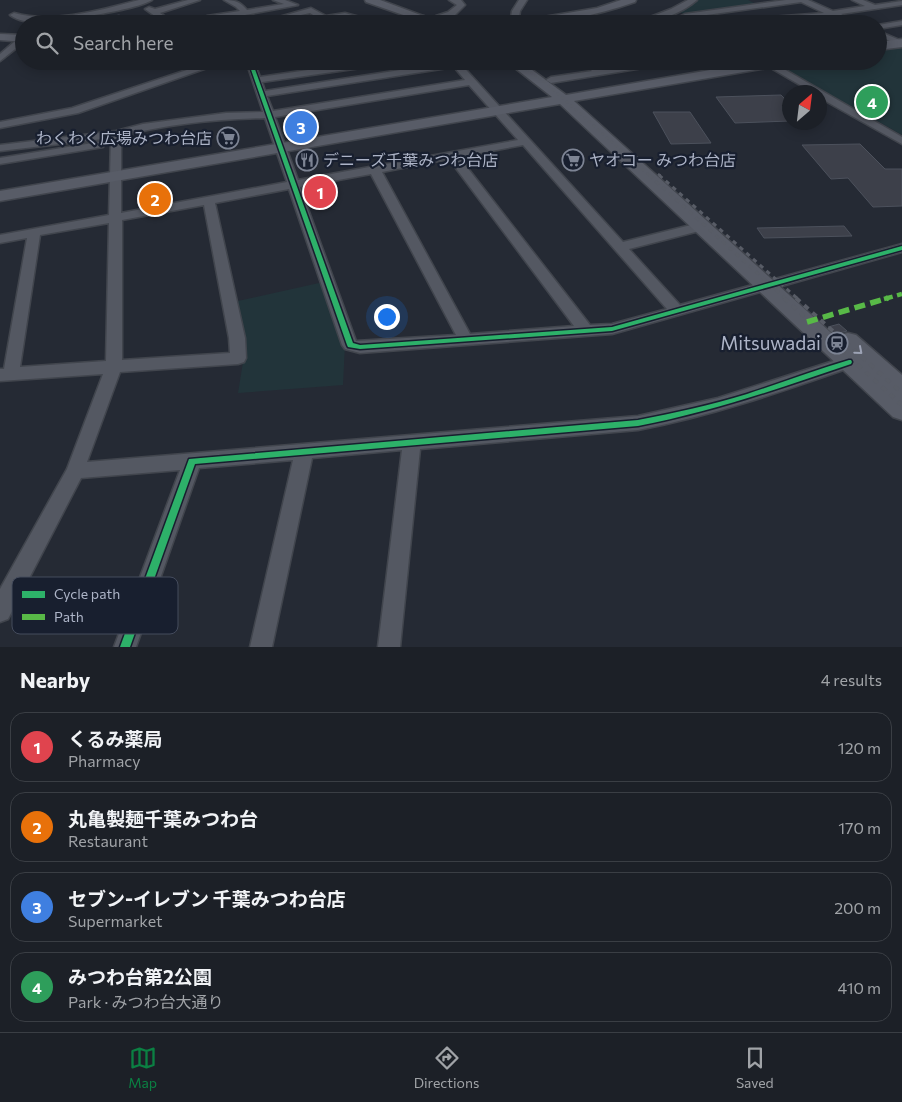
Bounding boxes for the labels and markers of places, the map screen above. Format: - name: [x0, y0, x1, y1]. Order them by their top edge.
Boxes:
- pin: 4: [856, 83, 888, 121]
- pin: 3: [285, 108, 317, 146]
- supermarket icon: わくわく広場みつわ台店: [216, 126, 240, 150]
- place label: わくわく広場みつわ台店: [36, 128, 212, 147]
- restaurant icon: デニーズ千葉みつわ台店: [295, 148, 319, 172]
- supermarket icon: ヤオコー みつわ台店: [561, 148, 585, 172]
- place label: デニーズ千葉みつわ台店: [323, 150, 498, 169]
- place label: ヤオコー みつわ台店: [589, 150, 736, 169]
- pin: 1: [304, 173, 336, 211]
- pin: 2: [139, 180, 171, 218]
- place label: Mitsuwadai: [720, 331, 821, 354]
- station icon: Mitsuwadai: [825, 331, 849, 355]

